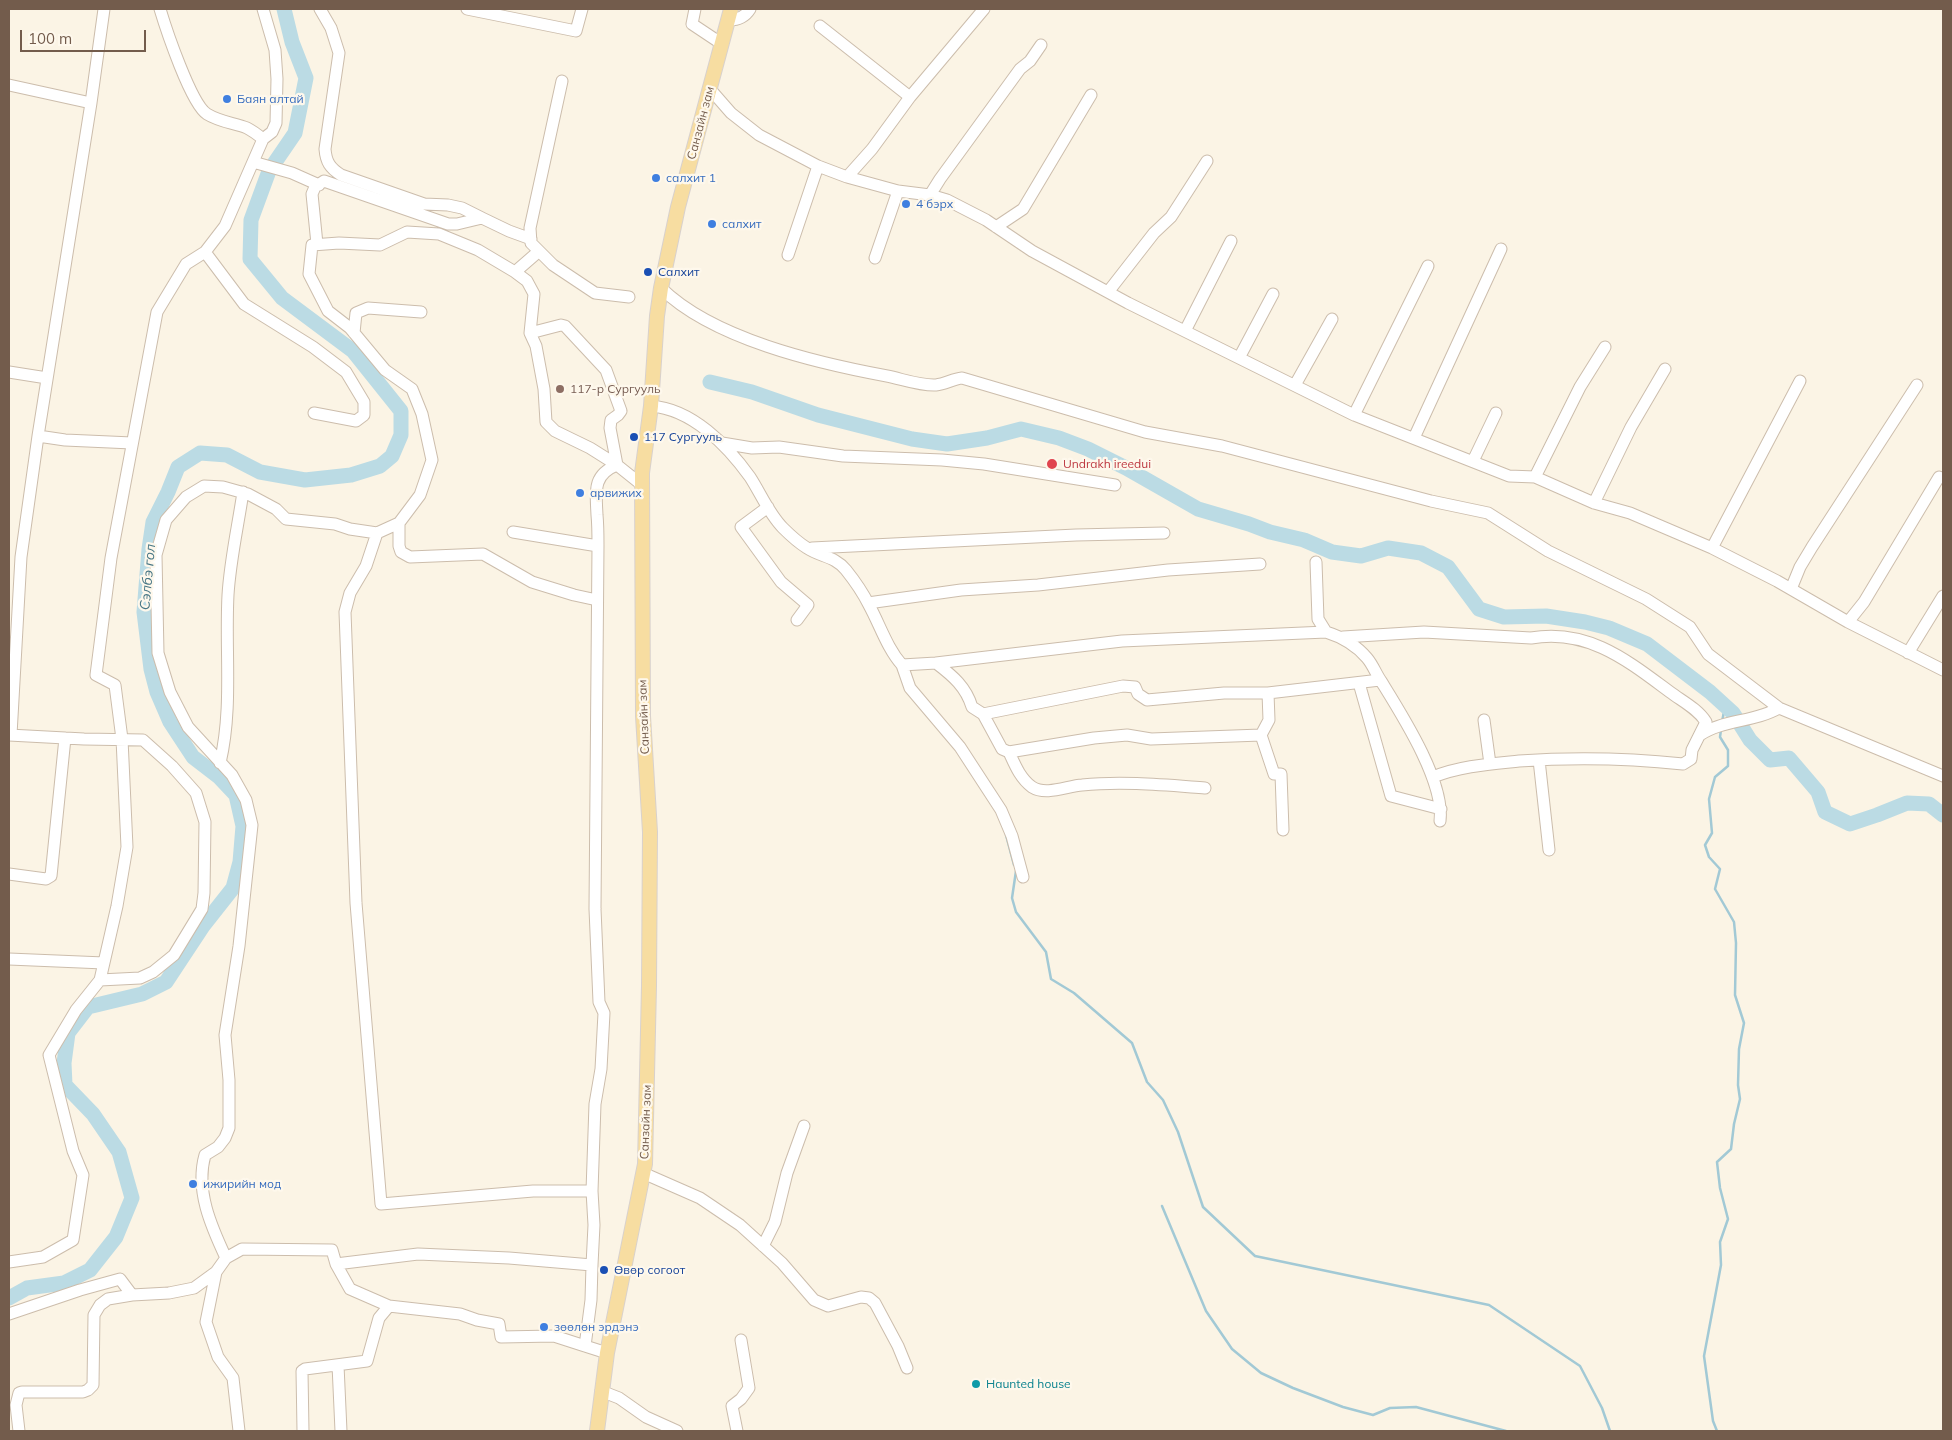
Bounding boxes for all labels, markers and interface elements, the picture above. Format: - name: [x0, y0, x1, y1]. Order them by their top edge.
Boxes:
- scale bar: [22, 20, 149, 52]
- text: 100 m: [28, 29, 72, 48]
- street label: Санзайн зам: [684, 85, 718, 161]
- place label: Баян алтай: [237, 92, 304, 106]
- marker: Баян алтай: [221, 93, 233, 105]
- place label: салхит 1: [666, 171, 716, 185]
- marker: салхит 1: [650, 172, 662, 184]
- place label: 4 бэрх: [916, 197, 953, 211]
- marker: 4 бэрх: [900, 198, 912, 210]
- place label: салхит: [722, 217, 762, 231]
- marker: салхит: [706, 218, 718, 230]
- place label: Салхит: [658, 265, 700, 279]
- marker: Салхит: [642, 266, 654, 278]
- place label: 117-р Сургууль: [570, 382, 661, 396]
- marker: 117-р Сургууль: [554, 383, 566, 395]
- place label: 117 Сургууль: [644, 430, 722, 444]
- marker: 117 Сургууль: [628, 431, 640, 443]
- marker: Undrakh ireedui: [1045, 457, 1059, 471]
- place label: Undrakh ireedui: [1063, 457, 1151, 471]
- place label: арвижих: [590, 486, 642, 500]
- marker: арвижих: [574, 487, 586, 499]
- water label: Сэлбэ гол: [137, 543, 159, 611]
- street label: Санзайн зам: [635, 679, 653, 755]
- street label: Санзайн зам: [637, 1084, 655, 1160]
- place label: ижирийн мод: [203, 1177, 281, 1191]
- marker: ижирийн мод: [187, 1178, 199, 1190]
- place label: Өвөр согоот: [614, 1263, 685, 1277]
- marker: Өвөр согоот: [598, 1264, 610, 1276]
- place label: зөөлөн эрдэнэ: [554, 1320, 639, 1334]
- marker: зөөлөн эрдэнэ: [538, 1321, 550, 1333]
- place label: Haunted house: [986, 1377, 1071, 1391]
- marker: Haunted house: [970, 1378, 982, 1390]

